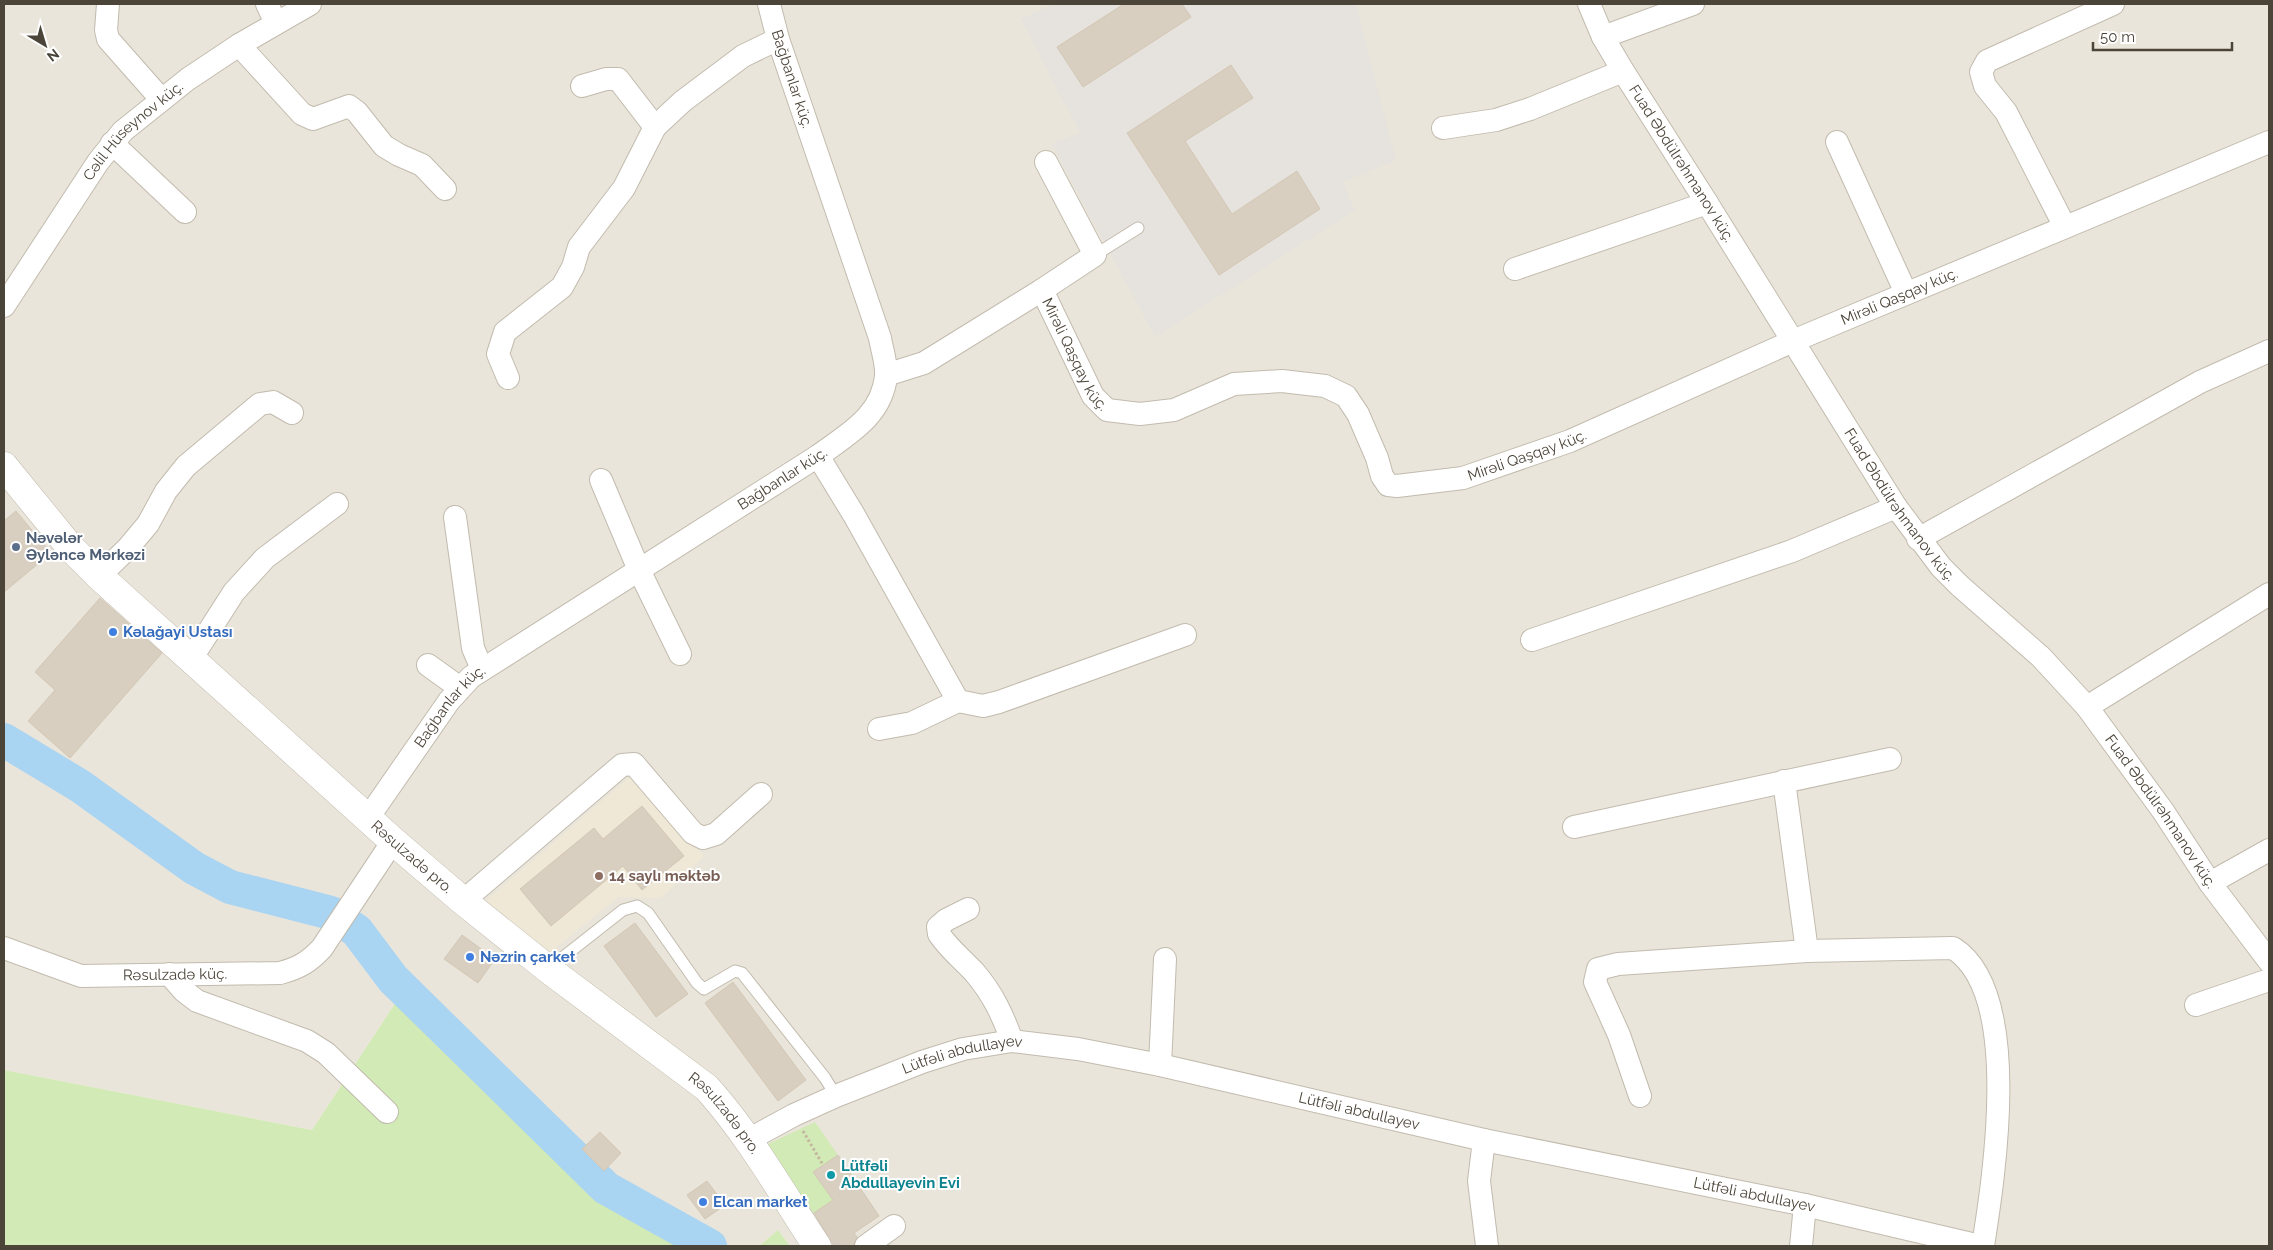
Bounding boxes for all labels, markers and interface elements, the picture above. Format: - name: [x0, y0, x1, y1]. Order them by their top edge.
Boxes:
- north arrow: [20, 20, 70, 70]
- scale bar: [2093, 20, 2232, 52]
- street label: Bağbanlar küç.: [768, 27, 816, 131]
- text: 50 m: [2100, 28, 2135, 46]
- text: N: [44, 46, 62, 65]
- street label: Cəlil Hüseynov küç.: [79, 77, 187, 184]
- street label: Fuad Əbdülrəhmanov küç.: [1625, 82, 1738, 246]
- street label: Mirəli Qaşqay küç.: [1838, 264, 1960, 329]
- street label: Mirəli Qaşqay küç.: [1038, 295, 1112, 415]
- street label: Fuad Əbdülrəhmanov küç.: [1840, 425, 1959, 585]
- street label: Mirəli Qaşqay küç.: [1465, 426, 1589, 485]
- street label: Bağbanlar küç.: [734, 443, 831, 514]
- place label: Nəvələr Əyləncə Mərkəzi: [26, 529, 145, 564]
- marker: Nəvələr Əyləncə Mərkəzi: [10, 541, 22, 553]
- place label: Kəlağayi Ustası: [123, 623, 233, 641]
- marker: Kəlağayi Ustası: [107, 626, 119, 638]
- street label: Bağbanlar küç.: [410, 661, 489, 751]
- street label: Fuad Əbdülrəhmanov küç.: [2101, 731, 2220, 892]
- street label: Rəsulzadə pro.: [367, 817, 456, 897]
- place label: 14 saylı məktəb: [609, 867, 721, 885]
- marker: 14 saylı məktəb: [593, 870, 605, 882]
- place label: Nəzrin çarket: [480, 948, 576, 966]
- marker: Nəzrin çarket: [464, 951, 476, 963]
- street label: Rəsulzadə küç.: [123, 965, 227, 984]
- street label: Lütfəli abdullayev: [899, 1032, 1023, 1078]
- street label: Rəsulzadə pro.: [685, 1068, 764, 1157]
- street label: Lütfəli abdullayev: [1297, 1088, 1421, 1134]
- place label: Lütfəli Abdullayevin Evi: [841, 1157, 960, 1192]
- marker: Lütfəli Abdullayevin Evi: [825, 1169, 837, 1181]
- street label: Lütfəli abdullayev: [1692, 1174, 1817, 1216]
- place label: Elcan market: [713, 1193, 808, 1211]
- marker: Elcan market: [697, 1196, 709, 1208]

